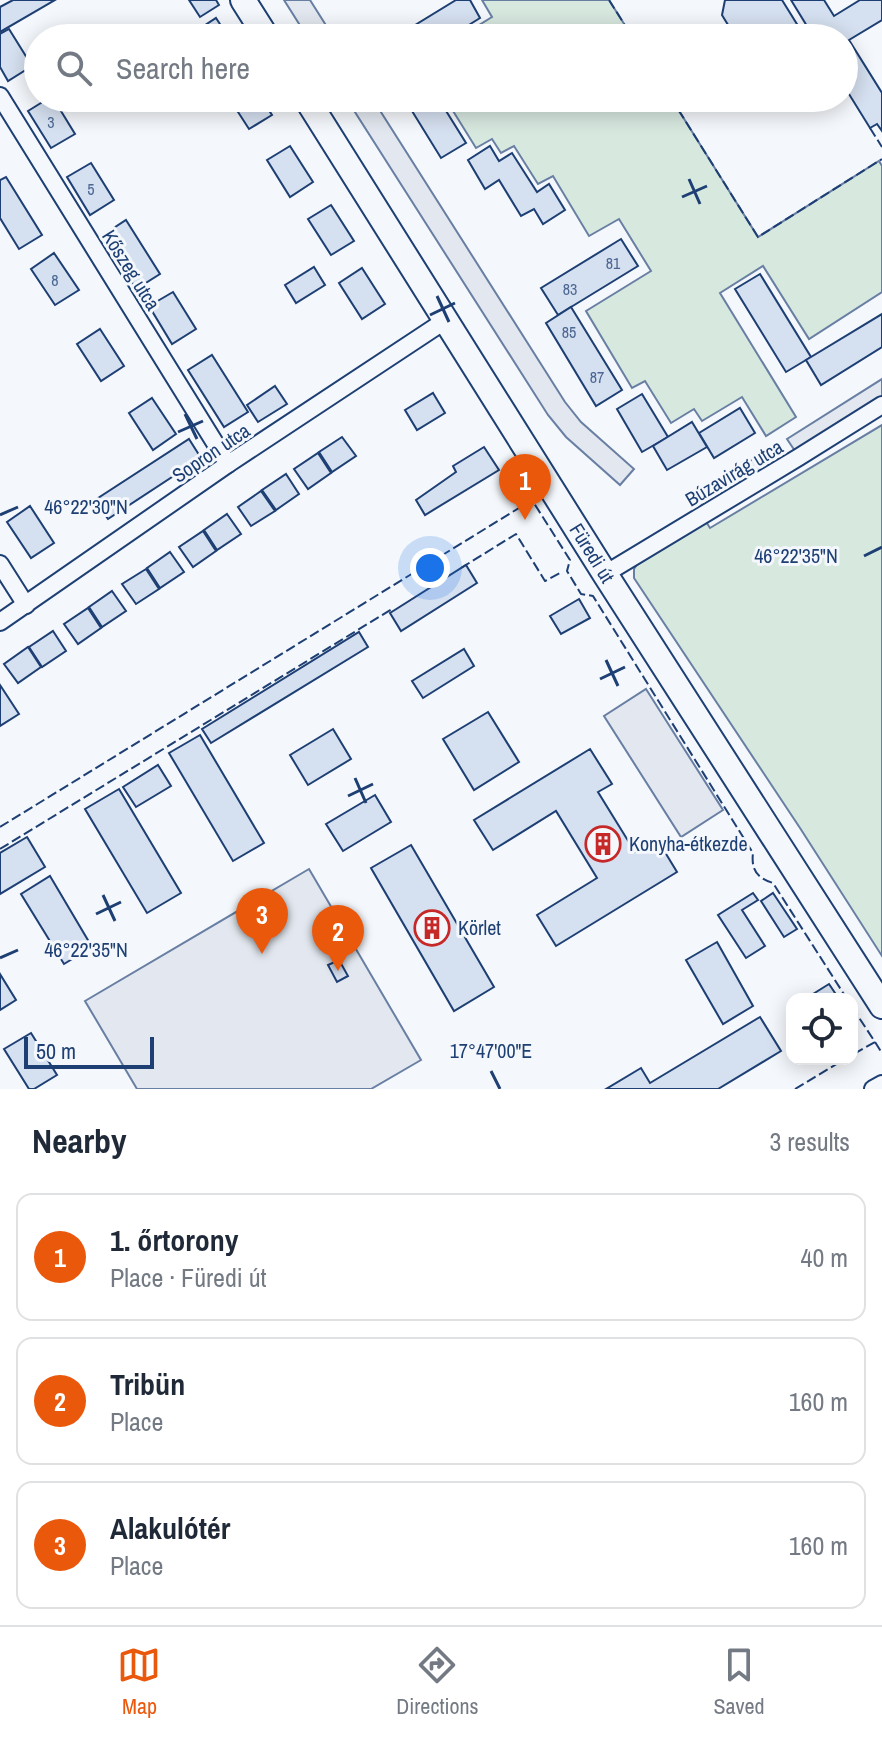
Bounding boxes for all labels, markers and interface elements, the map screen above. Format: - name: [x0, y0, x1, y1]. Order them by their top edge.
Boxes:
- search box: [24, 24, 858, 112]
- icon: search: [52, 46, 96, 90]
- text: Search here: [116, 48, 250, 88]
- house number: 3: [47, 111, 55, 133]
- house number: 5: [87, 178, 95, 200]
- street label: Kőszeg utca: [96, 224, 167, 315]
- house number: 81: [606, 252, 621, 274]
- house number: 8: [51, 269, 59, 291]
- house number: 83: [563, 278, 577, 300]
- house number: 85: [562, 321, 576, 343]
- house number: 87: [590, 366, 604, 388]
- street label: Sopron utca: [167, 417, 255, 489]
- street label: Búzavirág utca: [680, 433, 788, 512]
- pin: 1: [499, 454, 551, 520]
- text: 46°22'30"N: [44, 493, 128, 520]
- street label: Füredi út: [564, 518, 621, 588]
- text: 46°22'35"N: [754, 542, 838, 569]
- your location: [410, 548, 450, 588]
- building icon: Konyha-étkezde: [584, 825, 622, 863]
- place label: Konyha-étkezde: [629, 830, 748, 857]
- pin: 3: [236, 888, 288, 954]
- pin: 2: [312, 905, 364, 971]
- building icon: Körlet: [413, 909, 451, 947]
- place label: Körlet: [458, 914, 501, 941]
- text: 46°22'35"N: [44, 936, 128, 963]
- map controls: [786, 993, 858, 1065]
- button: locate: [786, 993, 858, 1065]
- scale bar: [24, 1033, 154, 1069]
- text: 50 m: [36, 1036, 76, 1066]
- text: 17°47'00"E: [450, 1037, 532, 1064]
- text: Nearby: [32, 1118, 127, 1164]
- text: 3 results: [769, 1124, 850, 1159]
- text: 1. őrtorony: [110, 1220, 239, 1260]
- text: 1: [54, 1240, 66, 1275]
- text: 40 m: [801, 1240, 848, 1275]
- text: Place · Füredi út: [110, 1260, 266, 1295]
- text: Tribün: [110, 1364, 185, 1404]
- text: 2: [54, 1384, 66, 1419]
- text: 160 m: [789, 1384, 848, 1419]
- text: Place: [110, 1404, 163, 1439]
- text: Alakulótér: [110, 1508, 230, 1548]
- text: 3: [54, 1528, 66, 1563]
- text: 160 m: [789, 1528, 848, 1563]
- text: Place: [110, 1548, 163, 1583]
- tab: Map: [117, 1643, 161, 1721]
- tab: Directions: [396, 1643, 479, 1721]
- tab: Saved: [713, 1643, 765, 1721]

